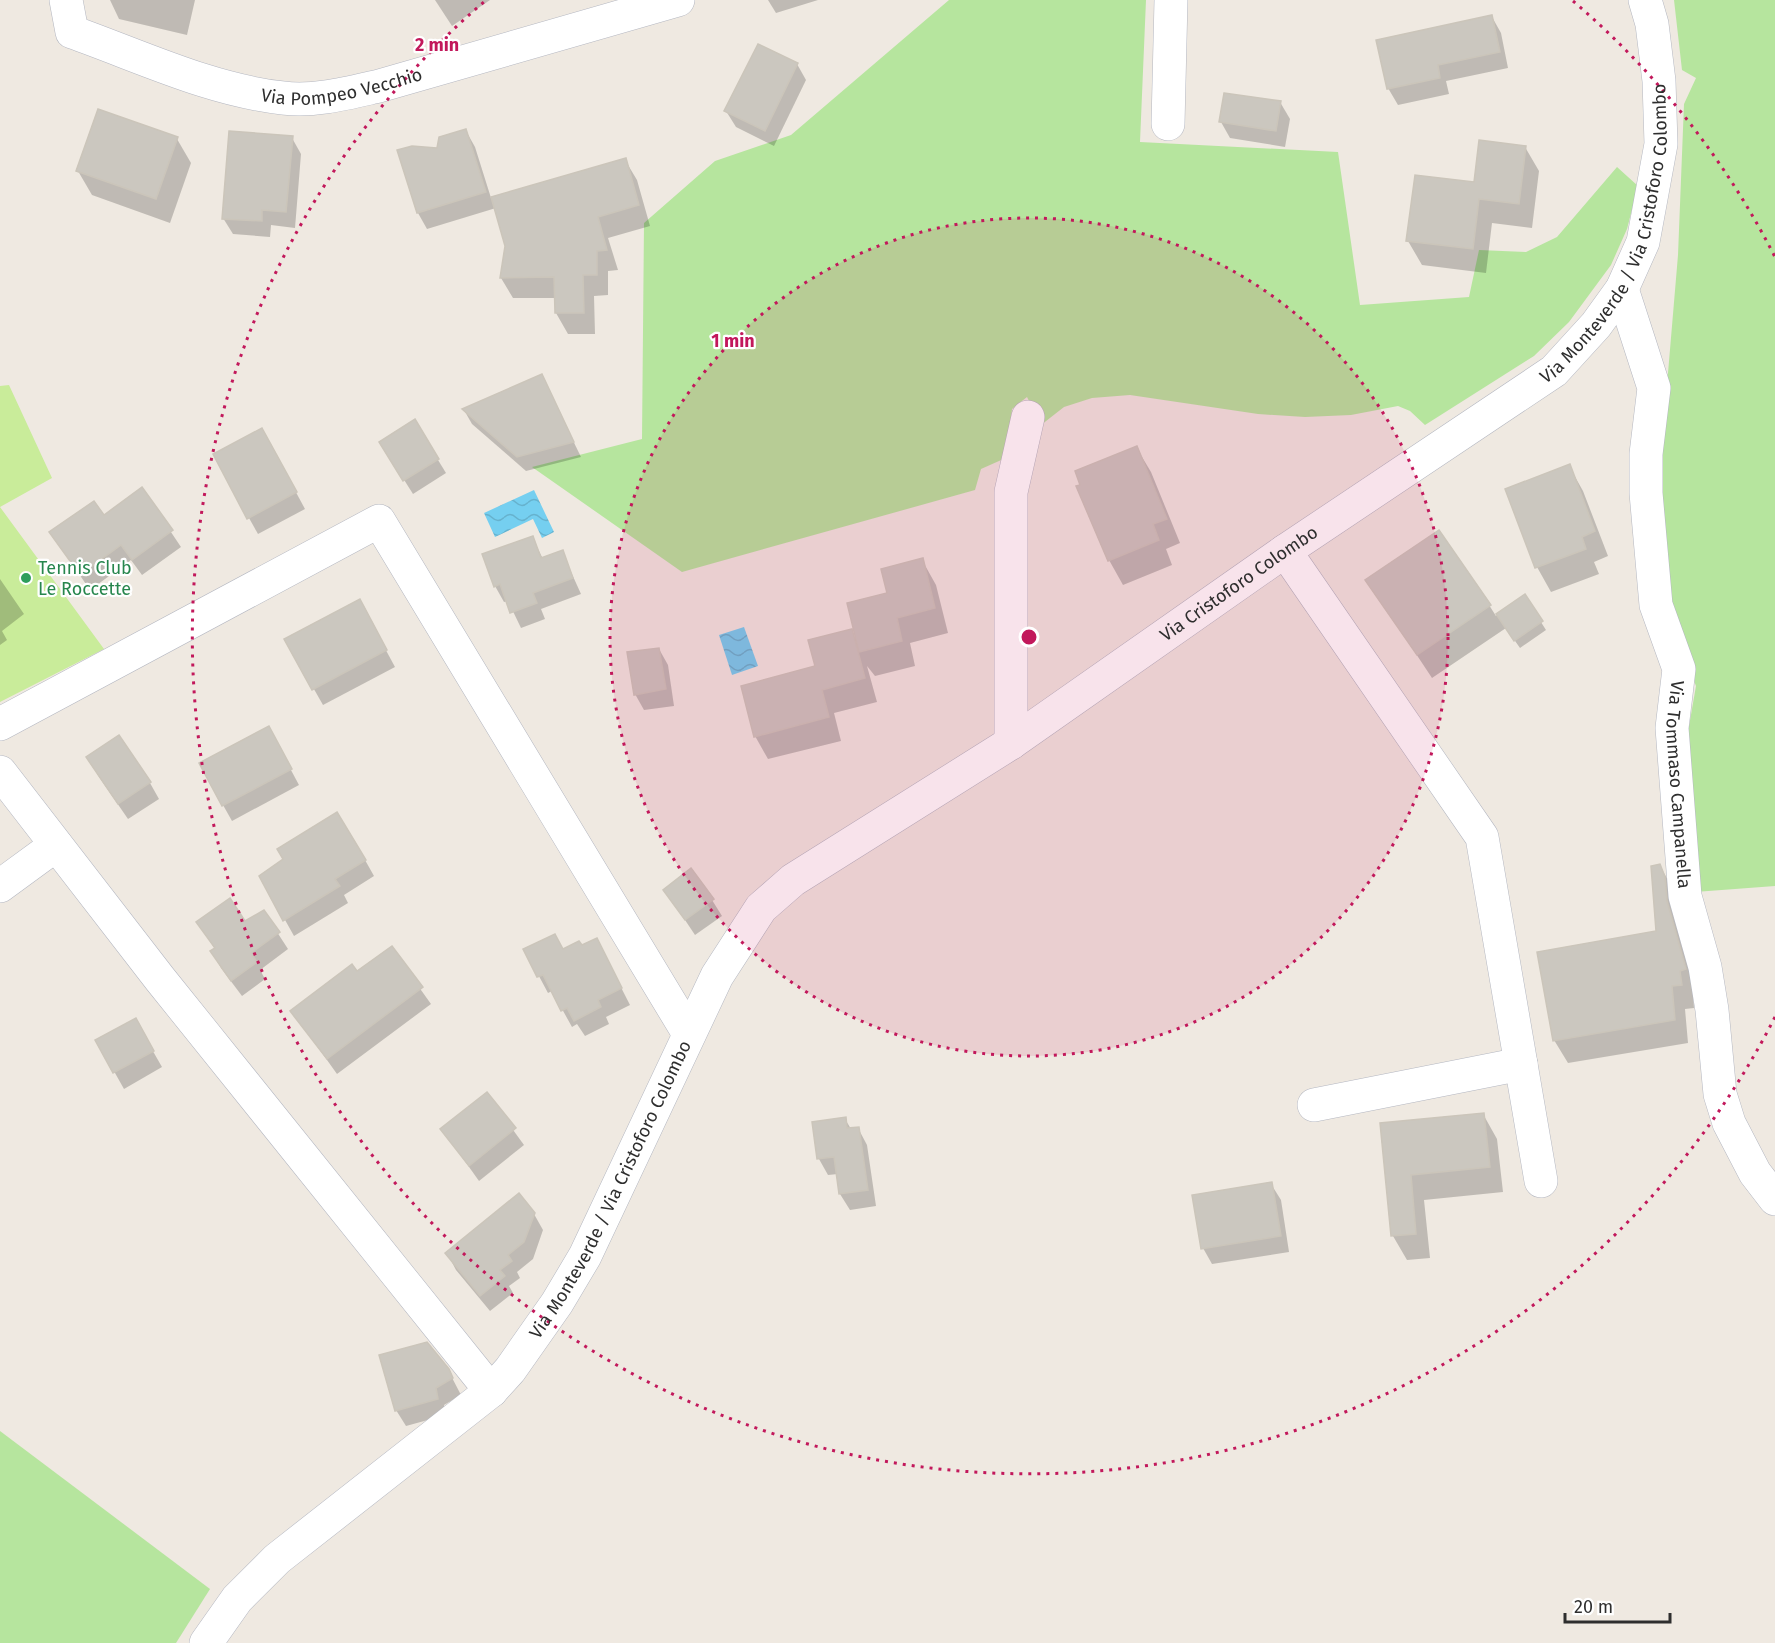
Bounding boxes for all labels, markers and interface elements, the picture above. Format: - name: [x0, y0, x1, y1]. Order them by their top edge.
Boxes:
- text: 2 min: [415, 34, 459, 56]
- street label: Via Pompeo Vecchio: [259, 63, 425, 110]
- street label: Via Monteverde / Via Cristoforo Colombo: [1536, 83, 1672, 388]
- text: 1 min: [711, 330, 755, 352]
- street label: Via Cristoforo Colombo: [1156, 521, 1322, 646]
- place label: Tennis Club Le Roccette: [38, 557, 132, 600]
- marker: Tennis Club Le Roccette: [19, 571, 33, 585]
- centre of rings: [1019, 627, 1039, 647]
- street label: Via Tommaso Campanella: [1661, 679, 1695, 889]
- street label: Via Monteverde / Via Cristoforo Colombo: [524, 1037, 696, 1343]
- scale bar: [1565, 1586, 1670, 1624]
- text: 20 m: [1574, 1596, 1613, 1618]

